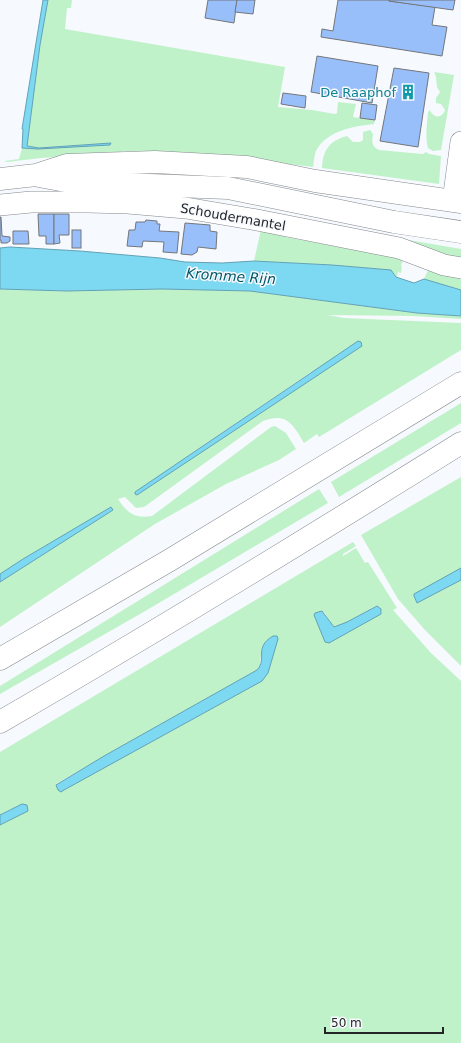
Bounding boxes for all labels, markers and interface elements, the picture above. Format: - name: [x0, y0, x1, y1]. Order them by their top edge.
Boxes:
- building icon: De Raaphof: [399, 83, 417, 101]
- place label: De Raaphof: [320, 85, 396, 100]
- street label: Schoudermantel: [179, 200, 287, 234]
- water label: Kromme Rijn: [185, 265, 277, 287]
- scale bar: [325, 1009, 443, 1035]
- text: 50 m: [331, 1016, 362, 1030]

